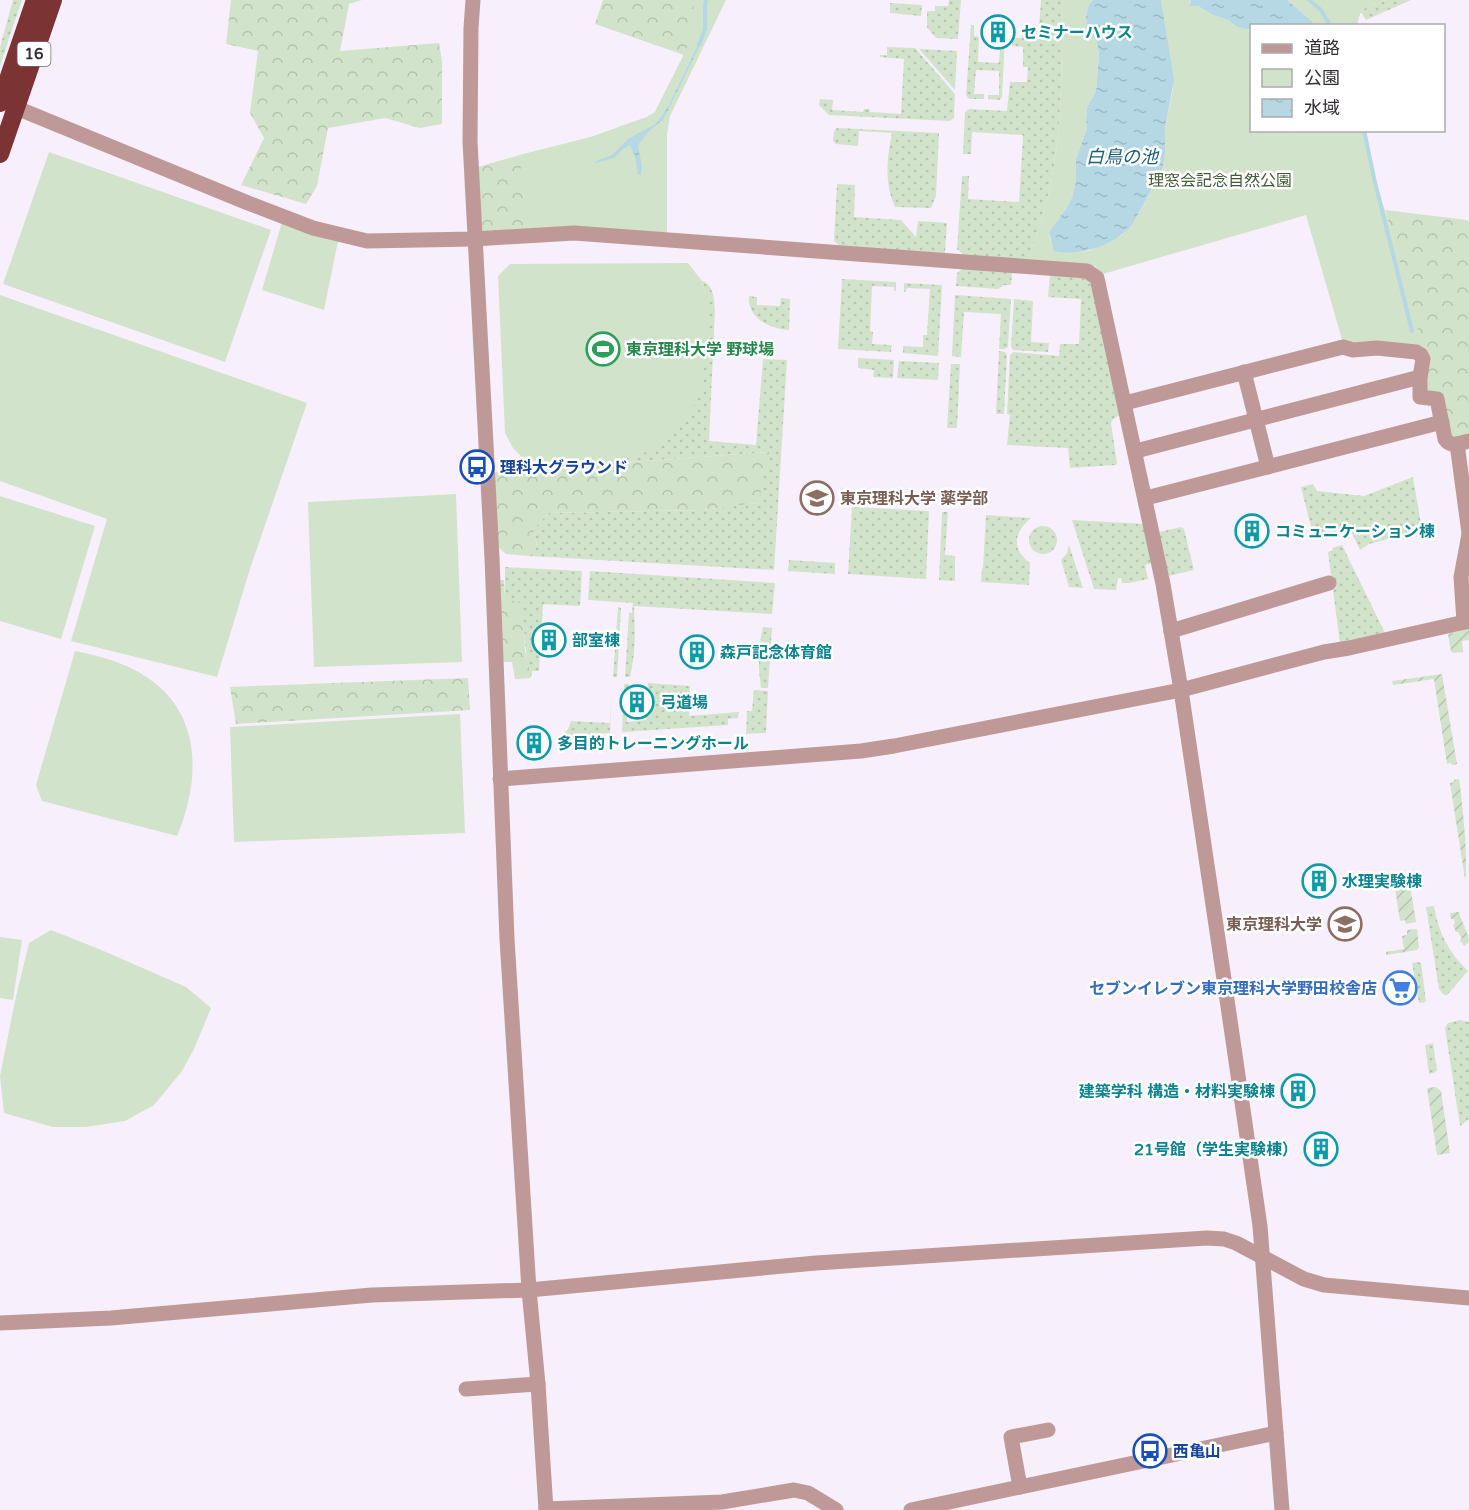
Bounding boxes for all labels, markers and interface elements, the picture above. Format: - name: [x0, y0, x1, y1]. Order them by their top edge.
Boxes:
- building icon: セミナーハウス: [980, 14, 1016, 50]
- place label: セミナーハウス: [1021, 23, 1133, 43]
- legend: [1250, 24, 1445, 132]
- text: 道路: [1304, 37, 1340, 59]
- road number: 16: [18, 42, 51, 66]
- text: 公園: [1304, 67, 1340, 89]
- text: 水域: [1304, 97, 1340, 119]
- water label: 白鳥の池: [1086, 146, 1160, 168]
- park label: 理窓会記念自然公園: [1148, 171, 1292, 191]
- sports icon: 東京理科大学 野球場: [585, 331, 621, 367]
- place label: 東京理科大学 野球場: [626, 340, 774, 360]
- bus stop icon: 理科大グラウンド: [459, 449, 495, 485]
- place label: 理科大グラウンド: [500, 458, 628, 478]
- school or university icon: 東京理科大学 薬学部: [799, 480, 835, 516]
- place label: 東京理科大学 薬学部: [840, 489, 988, 509]
- building icon: コミュニケーション棟: [1234, 513, 1270, 549]
- place label: コミュニケーション棟: [1275, 522, 1435, 542]
- building icon: 部室棟: [531, 622, 567, 658]
- place label: 部室棟: [572, 631, 620, 651]
- building icon: 森戸記念体育館: [679, 634, 715, 670]
- place label: 森戸記念体育館: [720, 643, 832, 663]
- building icon: 弓道場: [619, 684, 655, 720]
- place label: 弓道場: [660, 693, 708, 713]
- building icon: 多目的トレーニングホール: [516, 725, 552, 761]
- place label: 多目的トレーニングホール: [557, 734, 749, 754]
- building icon: 水理実験棟: [1301, 863, 1337, 899]
- place label: 水理実験棟: [1342, 872, 1422, 892]
- school or university icon: 東京理科大学: [1327, 906, 1363, 942]
- place label: 東京理科大学: [1226, 915, 1322, 935]
- supermarket icon: セブンイレブン東京理科大学野田校舎店: [1382, 970, 1418, 1006]
- place label: セブンイレブン東京理科大学野田校舎店: [1089, 979, 1377, 999]
- building icon: 建築学科 構造・材料実験棟: [1280, 1073, 1316, 1109]
- place label: 建築学科 構造・材料実験棟: [1079, 1082, 1275, 1102]
- building icon: 21号館（学生実験棟）: [1303, 1131, 1339, 1167]
- place label: 21号館（学生実験棟）: [1134, 1140, 1298, 1160]
- bus stop icon: 西亀山: [1132, 1433, 1168, 1469]
- place label: 西亀山: [1173, 1442, 1221, 1462]

